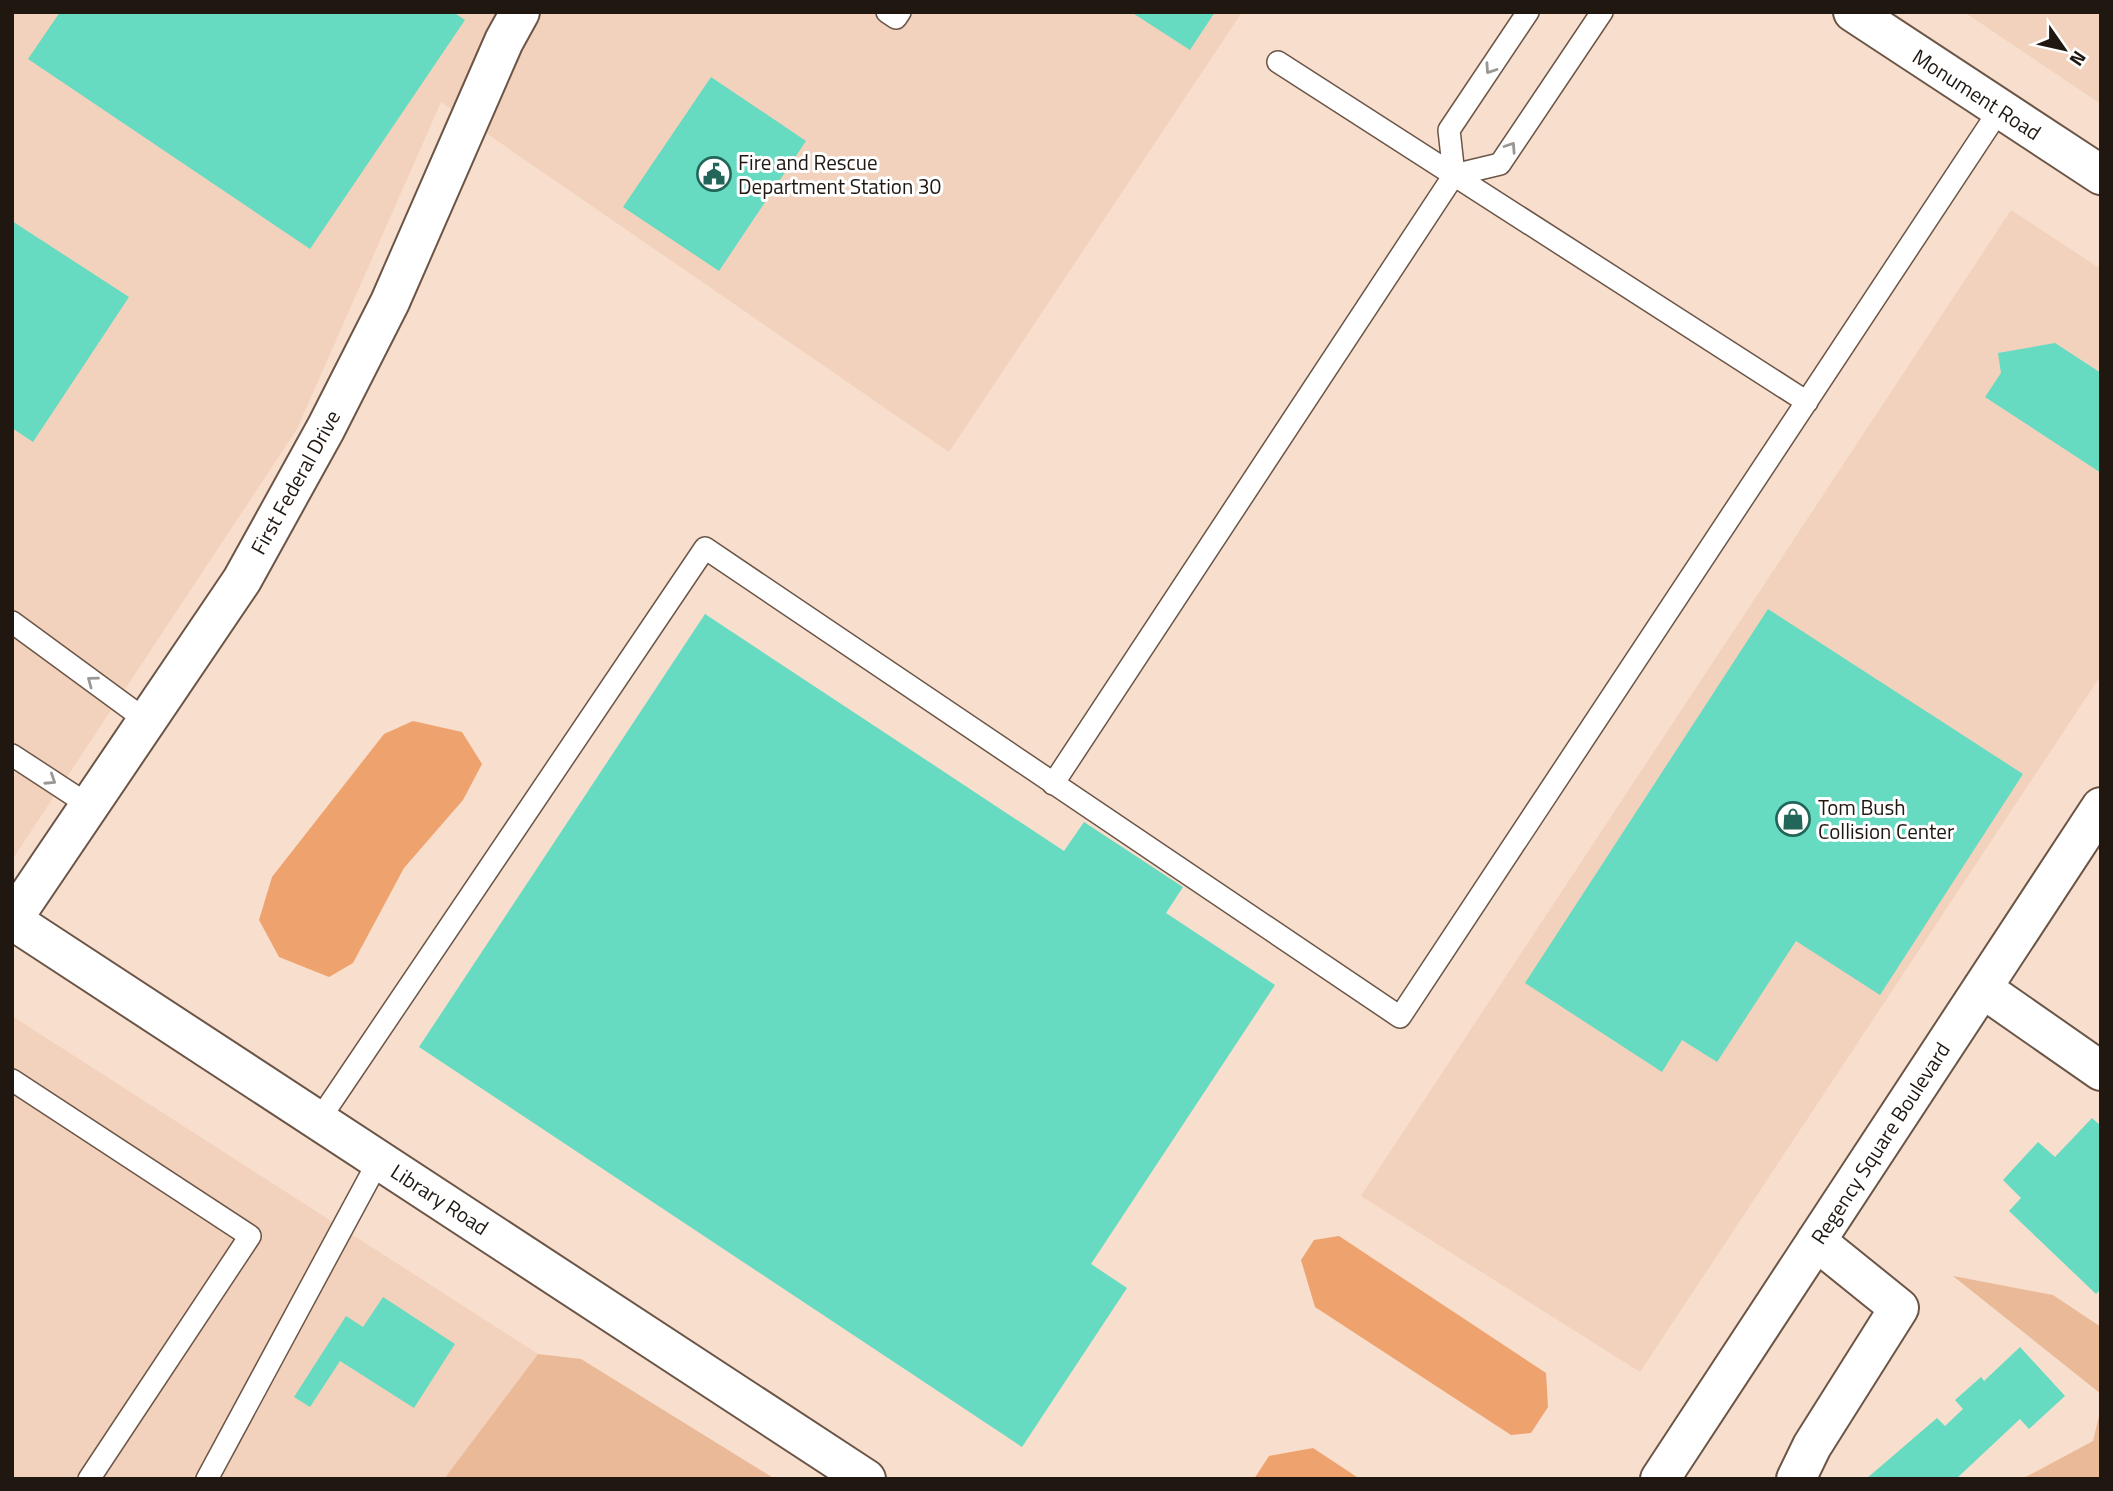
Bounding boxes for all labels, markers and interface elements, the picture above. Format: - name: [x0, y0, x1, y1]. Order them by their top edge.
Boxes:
- north arrow: [2029, 14, 2099, 84]
- street label: Monument Road: [1906, 40, 2048, 148]
- text: N: [2063, 45, 2094, 72]
- one-way arrow: [1486, 61, 1498, 74]
- one-way arrow: [1503, 142, 1516, 155]
- place label: Fire and Rescue Department Station 30: [738, 146, 941, 202]
- public building icon: Fire and Rescue Department Station 30: [695, 155, 733, 193]
- street label: First Federal Drive: [242, 404, 348, 560]
- one-way arrow: [87, 676, 100, 689]
- one-way arrow: [43, 772, 56, 785]
- place label: Tom Bush Collision Center: [1818, 791, 1954, 847]
- shop icon: Tom Bush Collision Center: [1774, 800, 1812, 838]
- street label: Regency Square Boulevard: [1802, 1036, 1958, 1250]
- street label: Library Road: [385, 1155, 495, 1243]

